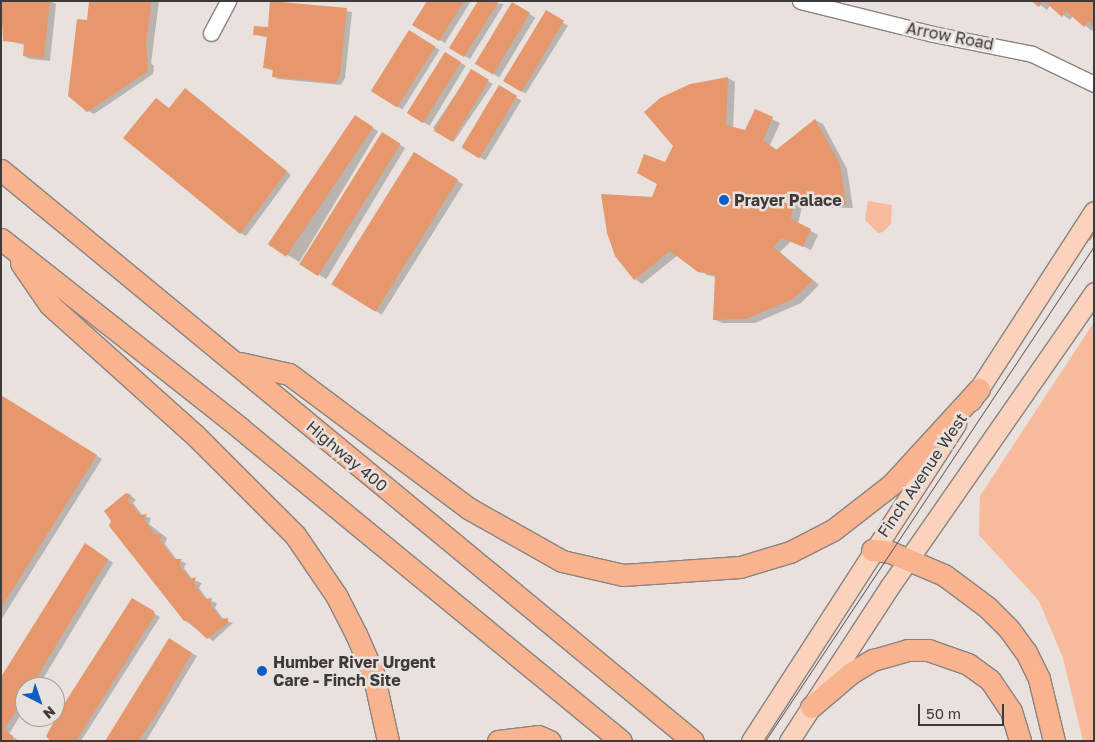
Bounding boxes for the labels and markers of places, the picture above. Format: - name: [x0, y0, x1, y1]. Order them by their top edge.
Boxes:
- place label: Prayer Palace: [734, 190, 842, 210]
- marker: Prayer Palace: [718, 194, 730, 206]
- place label: Humber River Urgent Care - Finch Site: [273, 652, 436, 690]
- marker: Humber River Urgent Care - Finch Site: [255, 664, 269, 678]

